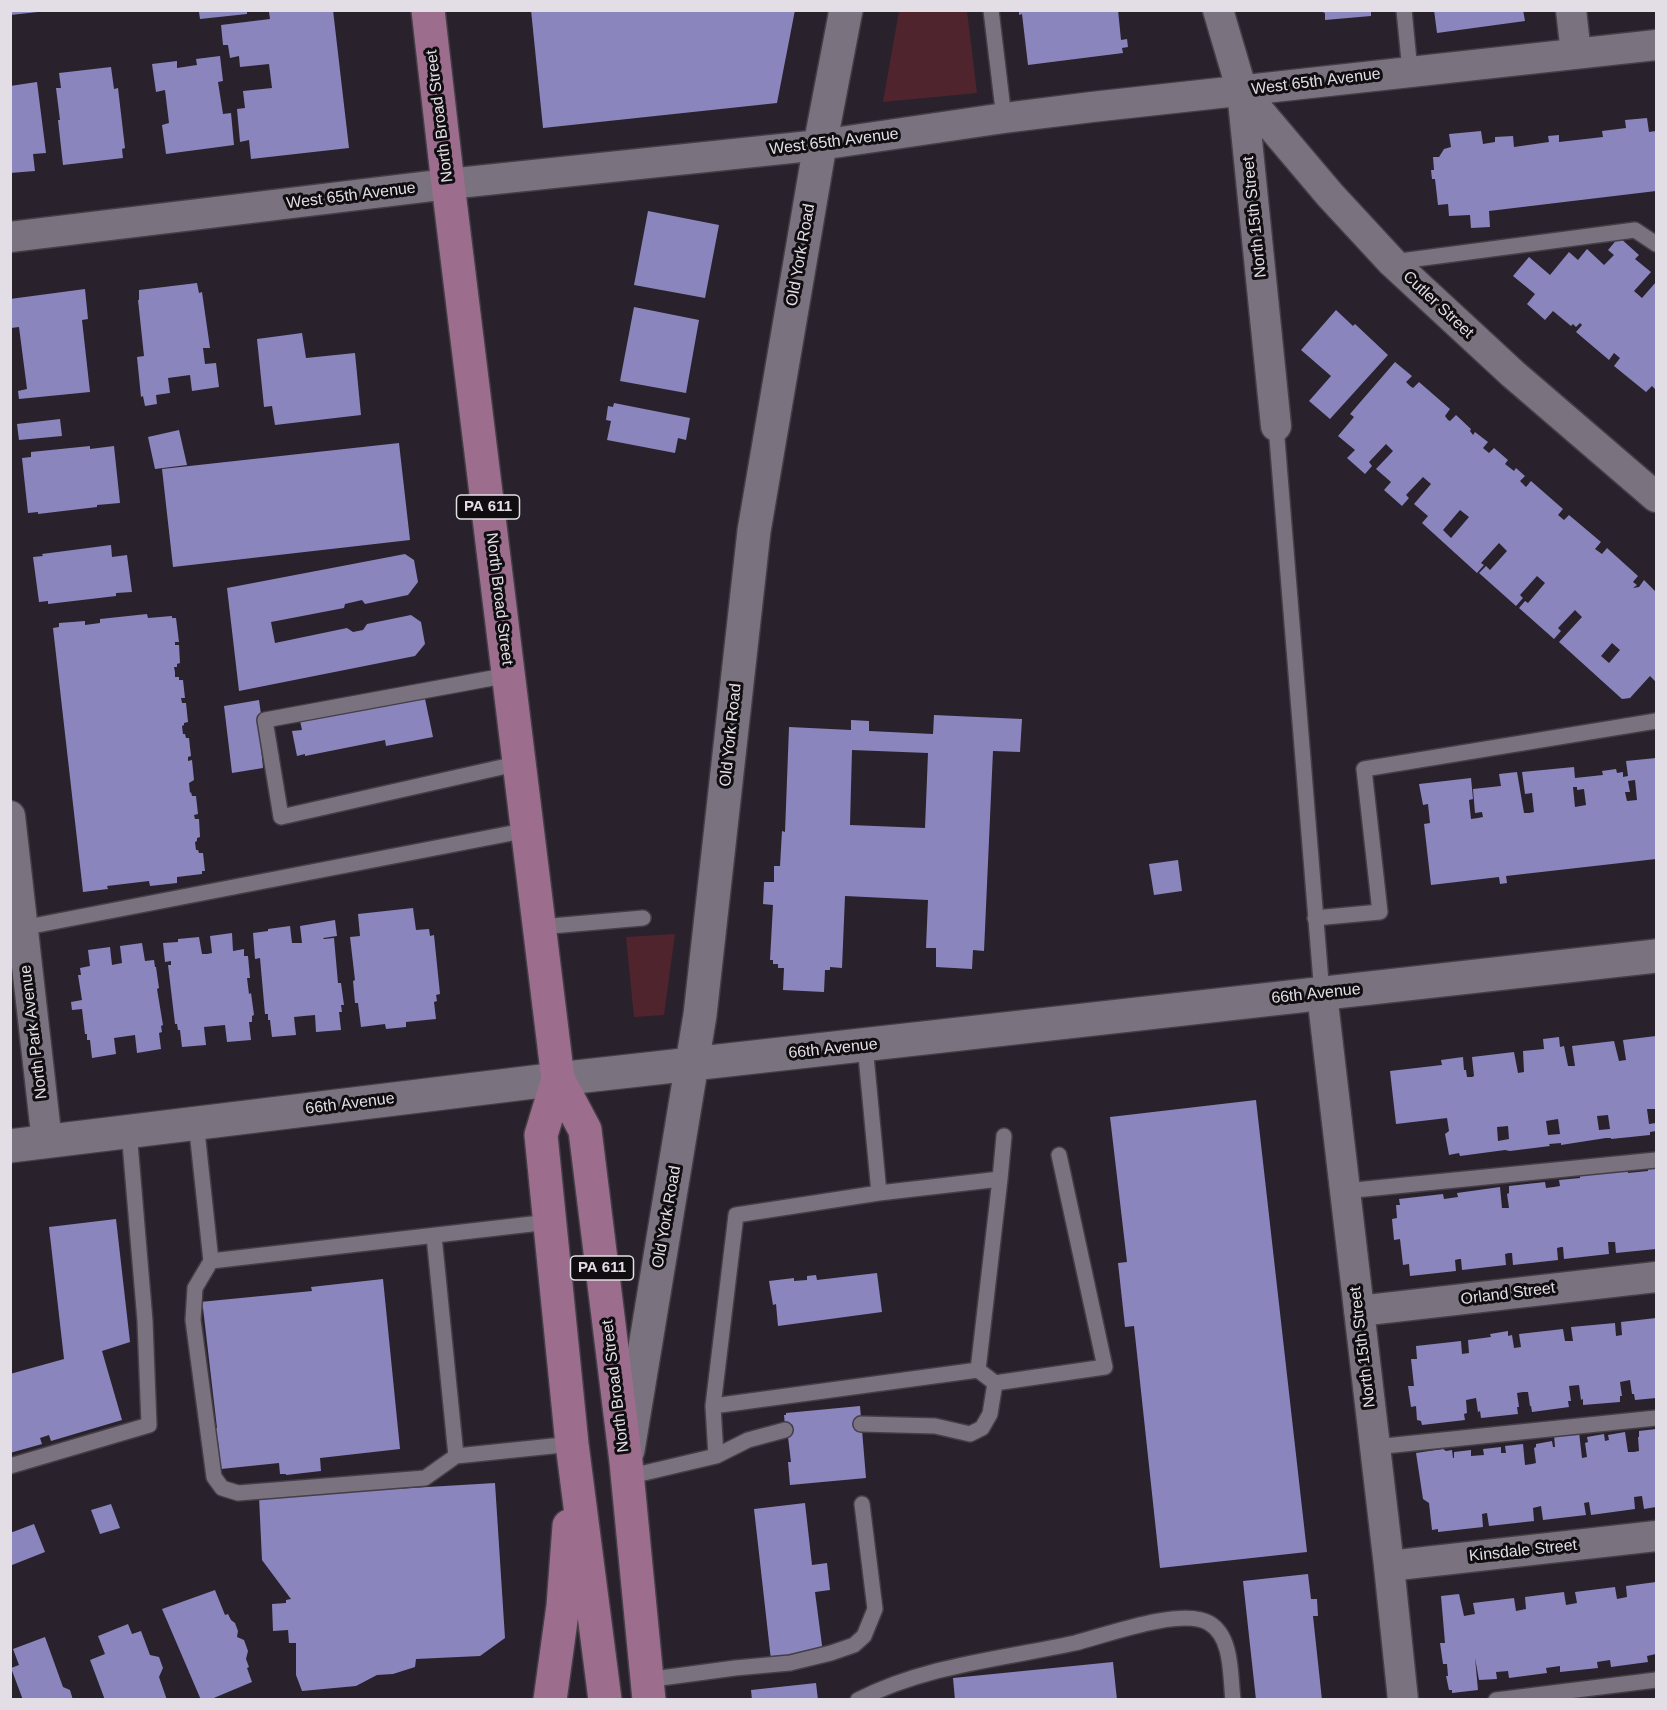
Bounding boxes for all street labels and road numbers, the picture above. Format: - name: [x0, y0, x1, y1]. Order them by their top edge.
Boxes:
- street label: North Broad Street: [422, 49, 458, 183]
- street label: West 65th Avenue: [1250, 65, 1382, 99]
- street label: West 65th Avenue: [768, 125, 900, 159]
- street label: North 15th Street: [1239, 155, 1271, 279]
- street label: West 65th Avenue: [285, 179, 417, 213]
- street label: Old York Road: [783, 202, 819, 308]
- street label: Cutler Street: [1399, 267, 1477, 343]
- road number: PA 611: [456, 495, 520, 519]
- street label: North Broad Street: [481, 532, 517, 666]
- street label: Old York Road: [716, 683, 746, 787]
- street label: North Park Avenue: [16, 964, 52, 1100]
- street label: 66th Avenue: [1270, 980, 1362, 1008]
- street label: 66th Avenue: [787, 1035, 879, 1063]
- street label: 66th Avenue: [304, 1089, 396, 1119]
- street label: Old York Road: [649, 1164, 685, 1270]
- road number: PA 611: [570, 1256, 634, 1280]
- street label: Orland Street: [1460, 1279, 1556, 1309]
- street label: North 15th Street: [1346, 1285, 1380, 1409]
- street label: North Broad Street: [598, 1319, 634, 1453]
- street label: Kinsdale Street: [1468, 1536, 1578, 1566]

